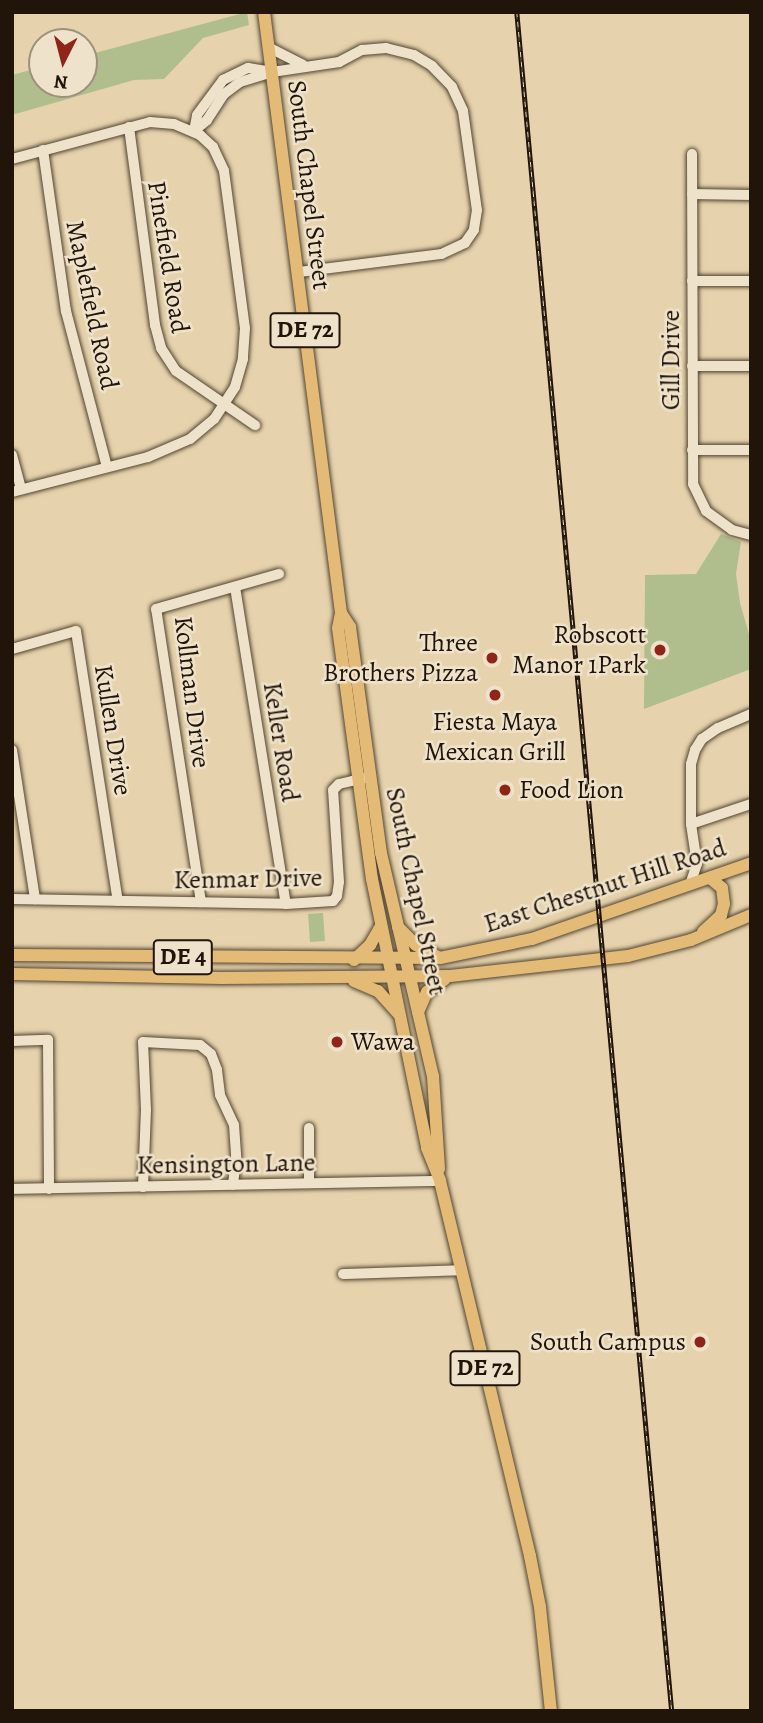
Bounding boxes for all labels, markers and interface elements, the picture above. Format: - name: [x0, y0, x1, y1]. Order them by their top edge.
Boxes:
- north arrow: [28, 28, 98, 98]
- text: N: [53, 68, 69, 96]
- street label: South Chapel Street: [281, 78, 337, 292]
- street label: Pinefield Road: [141, 179, 195, 335]
- street label: Maplefield Road: [59, 218, 125, 392]
- road number: DE 72: [268, 310, 342, 351]
- street label: Gill Drive: [655, 310, 687, 410]
- street label: Kollman Drive: [167, 614, 217, 770]
- place label: Robscott Manor 1Park: [512, 619, 646, 680]
- place label: Three Brothers Pizza: [323, 627, 478, 688]
- marker: Robscott Manor 1Park: [652, 642, 668, 658]
- marker: Three Brothers Pizza: [484, 650, 500, 666]
- street label: Kullen Drive: [87, 662, 139, 798]
- street label: Keller Road: [256, 680, 306, 804]
- marker: Fiesta Maya Mexican Grill: [487, 687, 503, 703]
- place label: Fiesta Maya Mexican Grill: [424, 706, 566, 768]
- place label: Food Lion: [519, 774, 624, 806]
- marker: Food Lion: [497, 782, 513, 798]
- street label: South Chapel Street: [379, 785, 453, 997]
- street label: East Chestnut Hill Road: [480, 832, 730, 940]
- street label: Kenmar Drive: [173, 862, 323, 896]
- road number: DE 4: [152, 937, 214, 978]
- place label: Wawa: [351, 1026, 415, 1058]
- marker: Wawa: [329, 1034, 345, 1050]
- street label: Kensington Lane: [136, 1147, 316, 1181]
- place label: South Campus: [530, 1326, 686, 1358]
- marker: South Campus: [692, 1334, 708, 1350]
- road number: DE 72: [448, 1348, 522, 1388]

